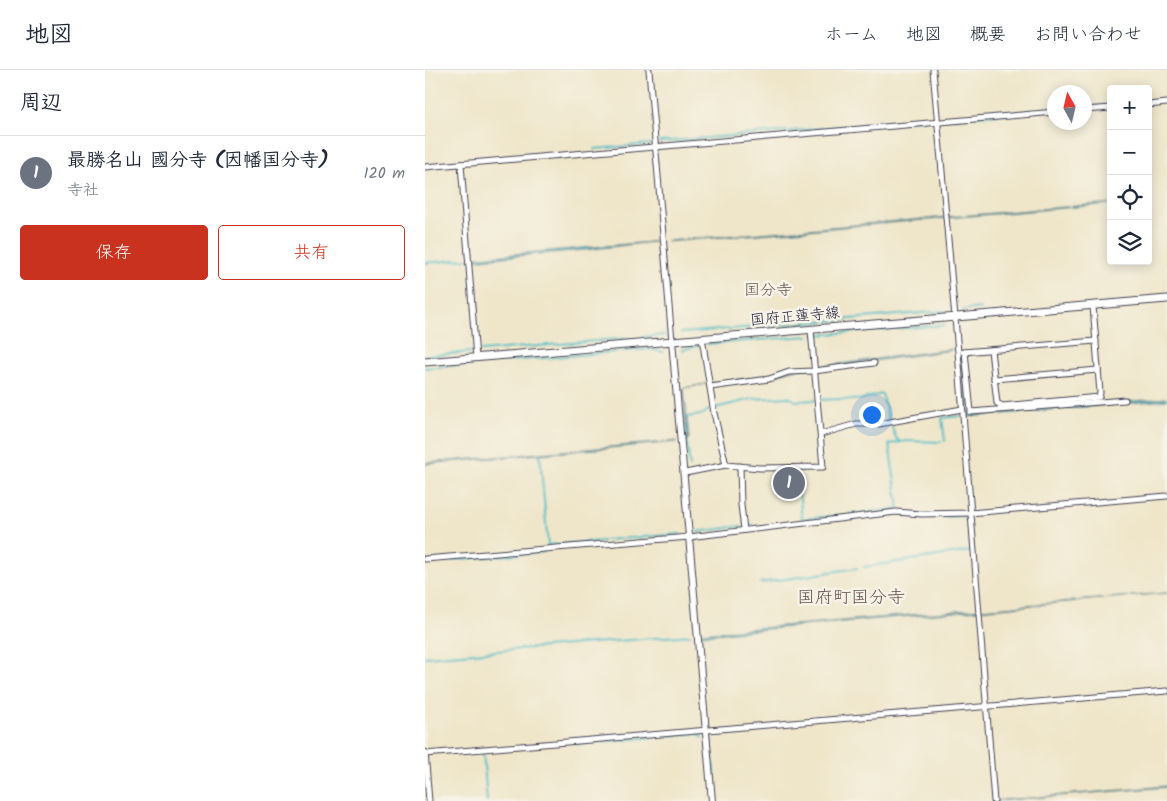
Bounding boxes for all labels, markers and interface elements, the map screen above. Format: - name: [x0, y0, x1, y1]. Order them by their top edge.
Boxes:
- text: 地図: [25, 16, 73, 55]
- text: ホーム: [825, 21, 878, 50]
- text: 地図: [906, 21, 942, 50]
- text: 概要: [970, 21, 1006, 50]
- text: お問い合わせ: [1034, 21, 1142, 50]
- north arrow: [1047, 85, 1092, 130]
- map controls: [1107, 85, 1152, 265]
- button: +: [1107, 85, 1152, 130]
- text: 周辺: [20, 87, 62, 120]
- button: −: [1107, 130, 1152, 175]
- text: 最勝名山 國分寺 (因幡国分寺): [67, 146, 329, 176]
- text: 1: [34, 161, 38, 186]
- text: 120 m: [364, 161, 405, 186]
- button: locate: [1107, 175, 1152, 220]
- text: 寺社: [67, 178, 99, 203]
- button: layers: [1107, 220, 1152, 265]
- button: 保存: [20, 225, 208, 280]
- button: 共有: [218, 225, 405, 280]
- district label: 国分寺: [744, 278, 792, 303]
- street label: 国府正蓮寺線: [749, 301, 841, 333]
- your location: [859, 402, 885, 428]
- pin: 1: [773, 464, 805, 502]
- district label: 国府町国分寺: [797, 584, 905, 613]

